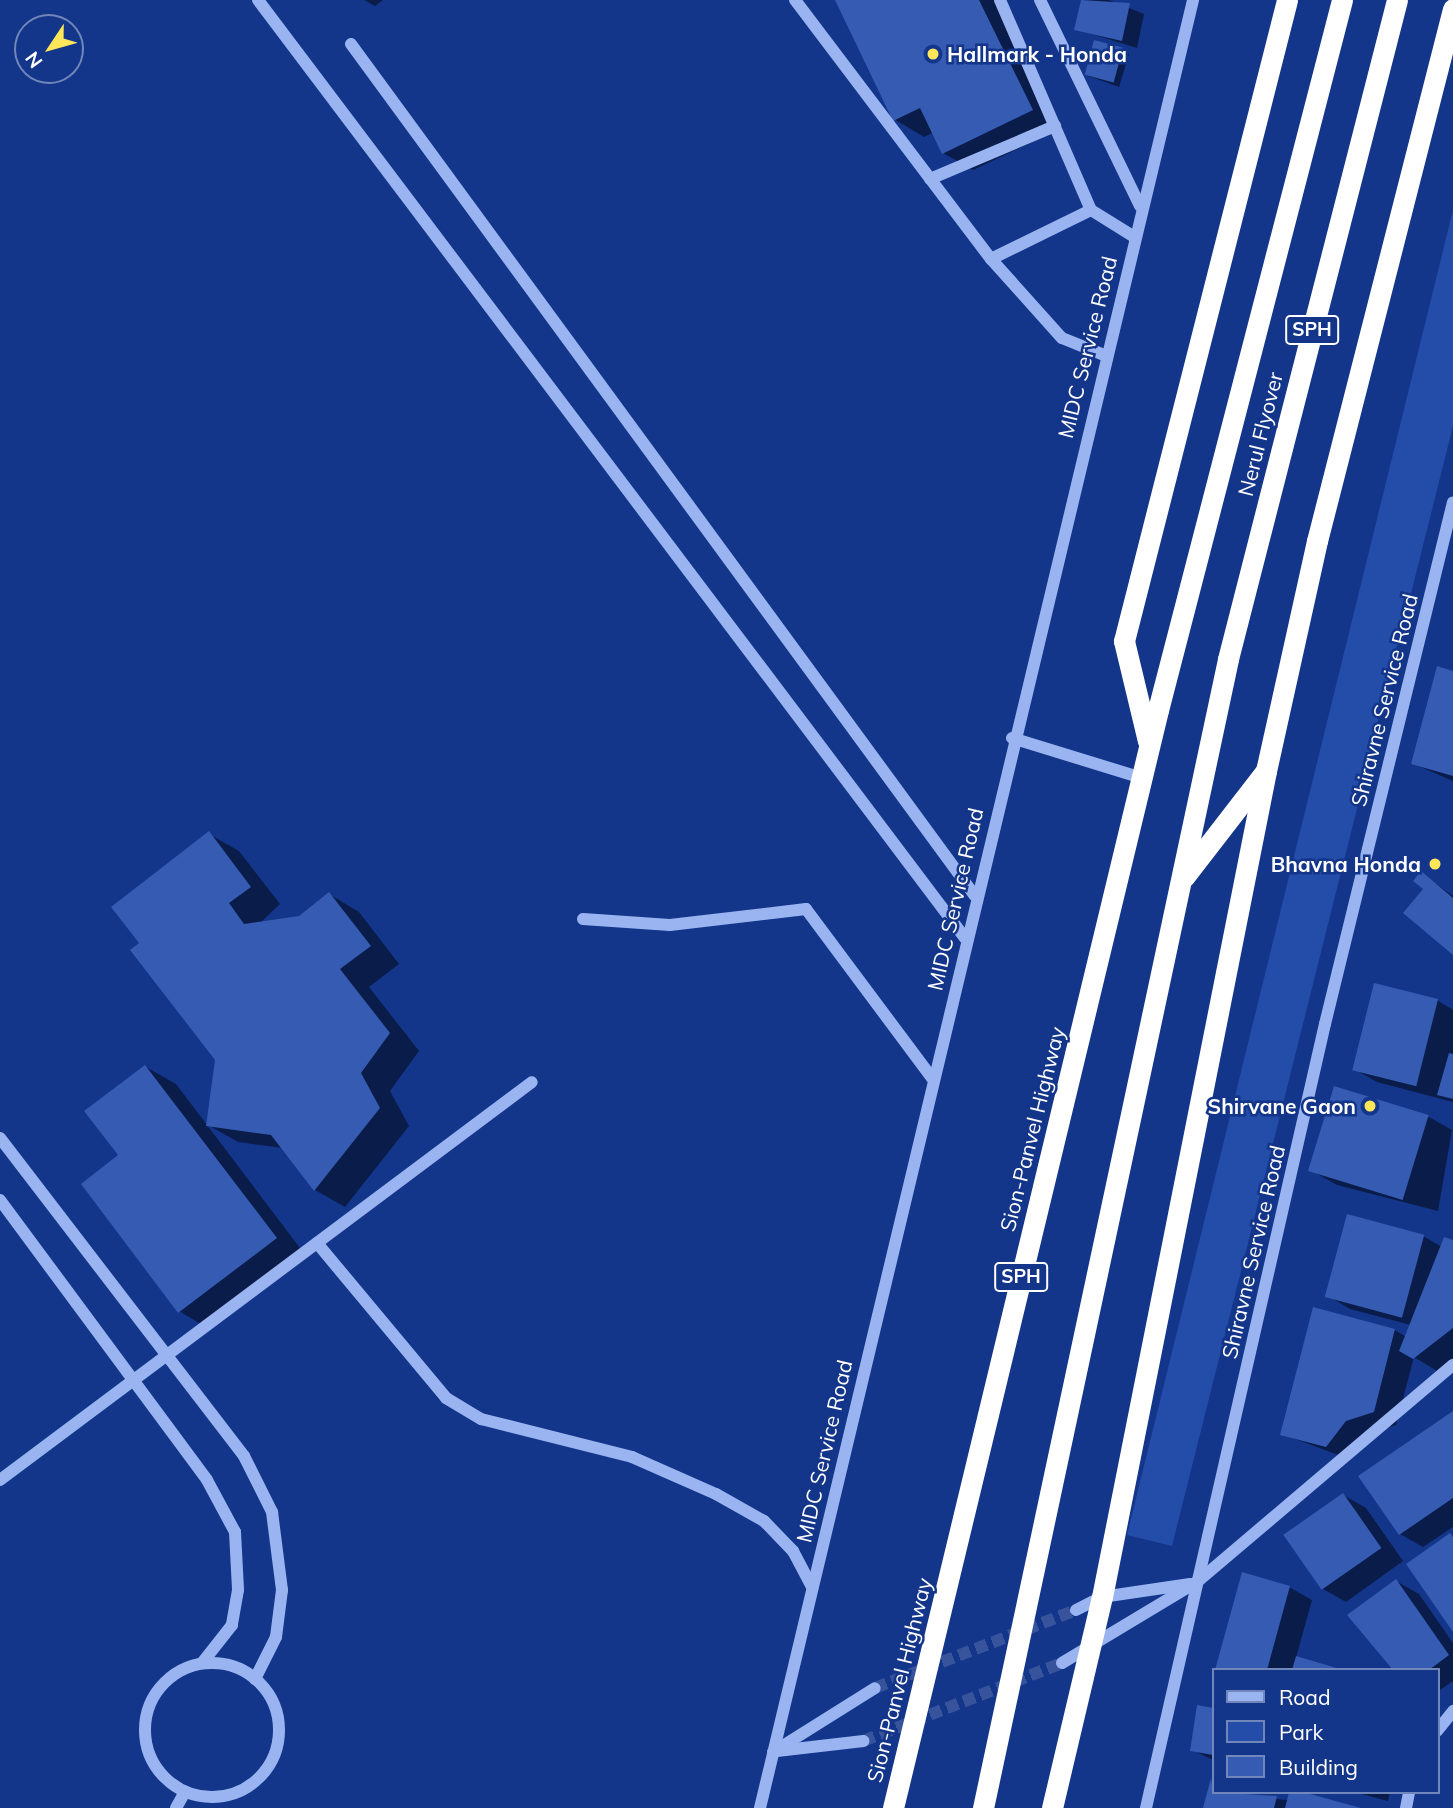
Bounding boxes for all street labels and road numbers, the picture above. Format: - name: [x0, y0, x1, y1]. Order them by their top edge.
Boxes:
- street label: MIDC Service Road: [1052, 253, 1122, 441]
- road number: SPH: [1284, 314, 1340, 346]
- street label: Nerul Flyover: [1232, 369, 1288, 499]
- street label: Shiravne Service Road: [1345, 591, 1423, 809]
- street label: MIDC Service Road: [922, 805, 988, 993]
- street label: Sion-Panvel Highway: [994, 1024, 1070, 1234]
- street label: Shiravne Service Road: [1216, 1143, 1290, 1361]
- road number: SPH: [993, 1261, 1049, 1292]
- street label: MIDC Service Road: [791, 1357, 857, 1545]
- street label: Sion-Panvel Highway: [861, 1575, 937, 1785]

